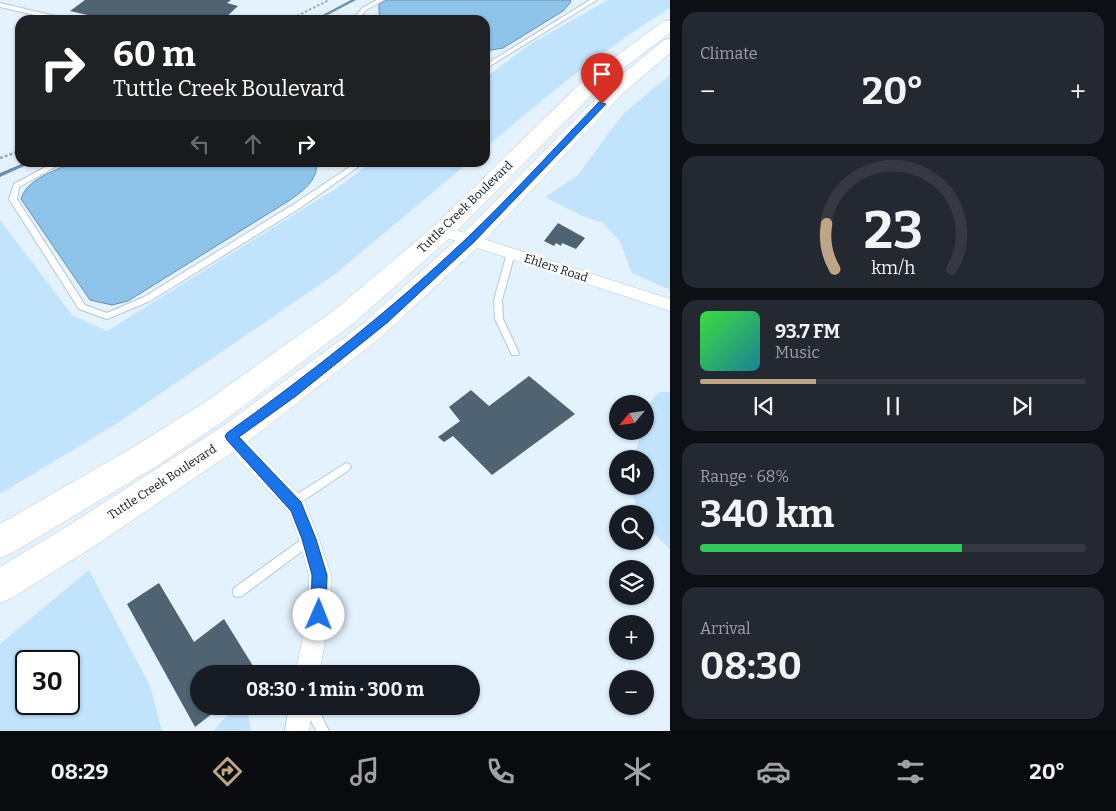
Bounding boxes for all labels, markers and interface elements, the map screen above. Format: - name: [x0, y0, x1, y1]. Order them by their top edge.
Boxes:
- text: 60 m: [113, 33, 196, 75]
- icon: right: [30, 35, 95, 100]
- text: Climate: [700, 44, 758, 63]
- pin: [581, 53, 623, 104]
- icon: arrive: [588, 60, 616, 88]
- text: 20°: [862, 68, 924, 114]
- text: Tuttle Creek Boulevard: [113, 75, 345, 102]
- text: −: [700, 75, 715, 108]
- text: +: [1070, 75, 1086, 108]
- icon: left: [186, 130, 214, 158]
- icon: ahead: [239, 130, 267, 158]
- icon: right: [292, 130, 320, 158]
- street label: Tuttle Creek Boulevard: [415, 158, 515, 256]
- text: 23: [863, 199, 923, 262]
- street label: Ehlers Road: [522, 251, 590, 285]
- text: km/h: [871, 257, 915, 279]
- text: 93.7 FM: [775, 320, 840, 343]
- text: Music: [775, 343, 820, 362]
- icon: previous: [750, 392, 778, 420]
- icon: pause: [879, 392, 907, 420]
- icon: next: [1008, 392, 1036, 420]
- north arrow: [609, 395, 654, 440]
- map controls: [609, 395, 654, 715]
- street label: Tuttle Creek Boulevard: [105, 442, 219, 522]
- button: sound: [609, 450, 654, 495]
- text: Range · 68%: [700, 467, 789, 486]
- text: 340 km: [700, 491, 834, 537]
- button: search: [609, 505, 654, 550]
- button: layers: [609, 560, 654, 605]
- position arrow: [292, 588, 344, 640]
- button: +: [609, 615, 654, 660]
- text: Arrival: [700, 619, 751, 638]
- text: 08:30: [700, 643, 802, 689]
- speed limit sign: 30: [15, 650, 80, 715]
- button: −: [609, 670, 654, 715]
- text: 08:30 · 1 min · 300 m: [246, 678, 424, 701]
- icon: directions: [210, 754, 245, 789]
- icon: music: [347, 754, 382, 789]
- icon: phone: [483, 754, 518, 789]
- icon: climate: [620, 754, 655, 789]
- icon: car: [756, 754, 791, 789]
- icon: filters: [893, 754, 928, 789]
- text: 08:29: [51, 758, 109, 785]
- text: 20°: [1029, 758, 1065, 785]

